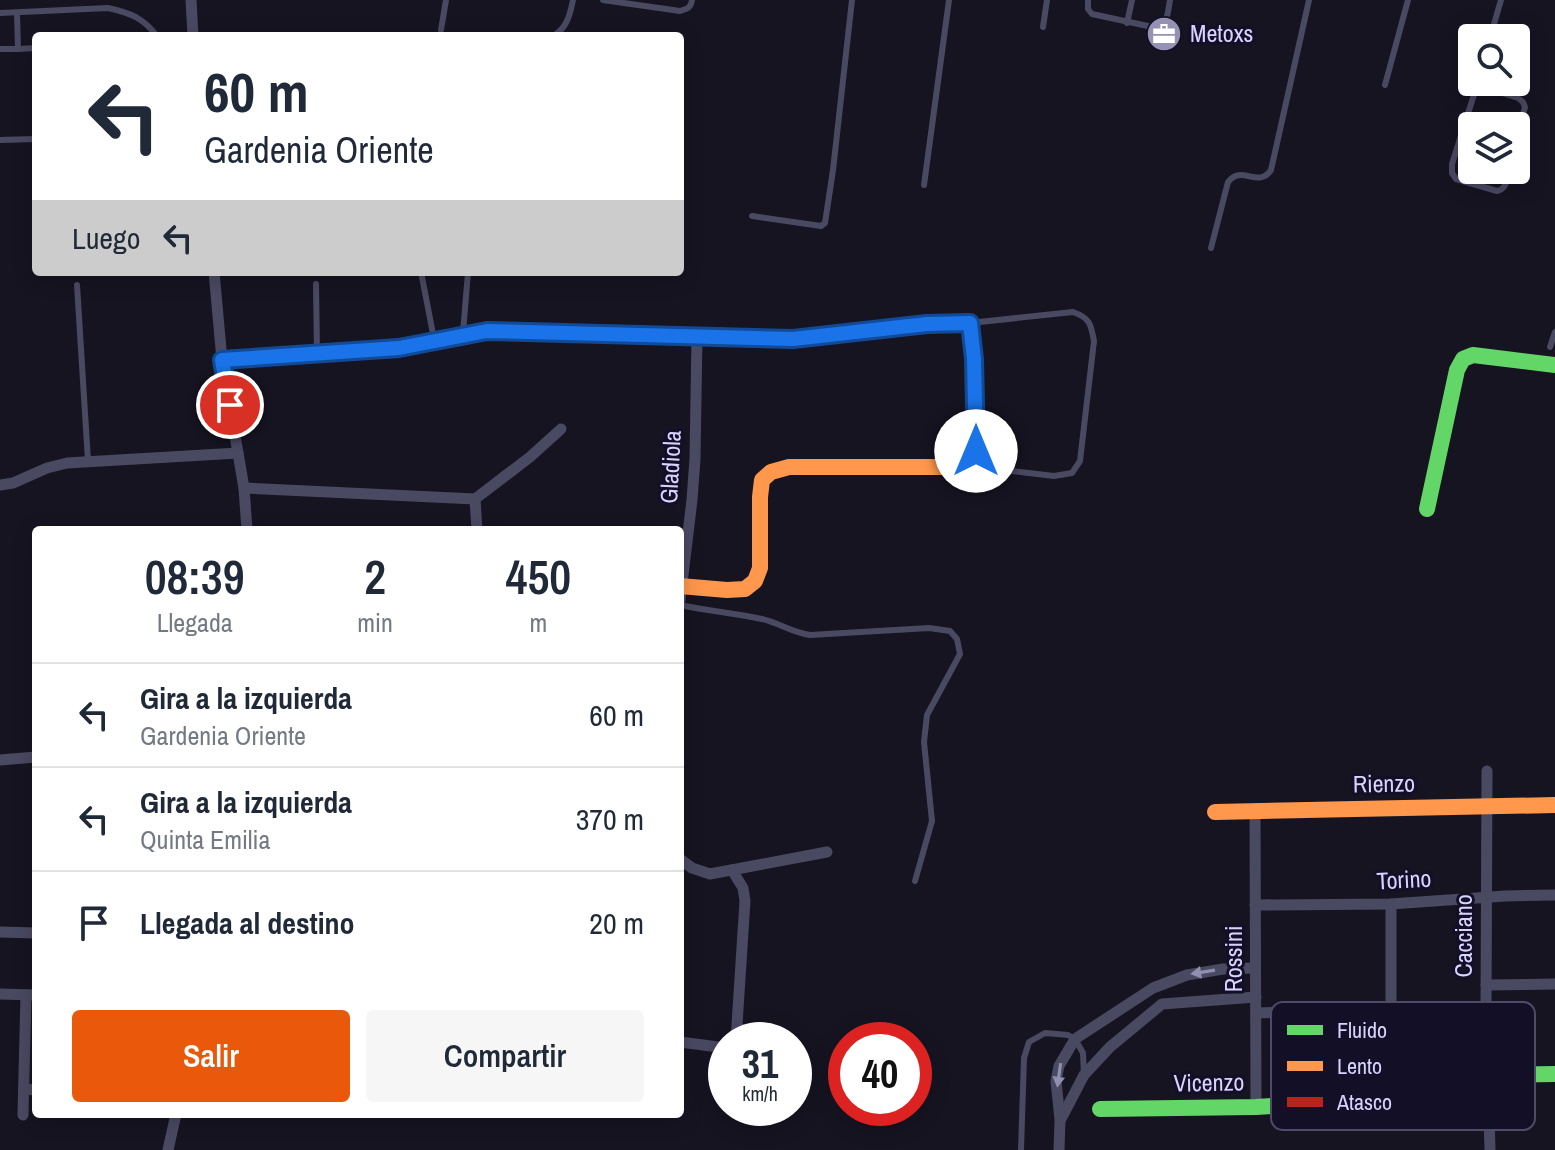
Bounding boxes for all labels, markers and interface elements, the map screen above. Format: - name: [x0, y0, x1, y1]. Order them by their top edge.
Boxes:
- office icon: Metoxs: [1145, 15, 1183, 53]
- place label: Metoxs: [1190, 17, 1253, 49]
- map controls: [1458, 24, 1530, 184]
- button: search: [1458, 24, 1530, 96]
- text: 60 m: [204, 54, 309, 129]
- icon: left: [72, 64, 176, 168]
- button: layers: [1458, 112, 1530, 184]
- text: Gardenia Oriente: [204, 126, 434, 174]
- icon: left: [156, 216, 200, 260]
- text: Luego: [72, 218, 140, 258]
- pin: [196, 371, 264, 439]
- icon: arrive: [208, 383, 252, 427]
- position arrow: [934, 409, 1018, 493]
- street label: Gladiola: [652, 429, 688, 504]
- text: 08:39: [145, 544, 245, 609]
- text: 2: [364, 544, 386, 609]
- text: 450: [506, 544, 571, 609]
- text: Llegada: [157, 605, 233, 640]
- text: min: [357, 605, 393, 640]
- text: m: [530, 605, 547, 640]
- text: Gira a la izquierda: [140, 678, 352, 718]
- icon: left: [72, 693, 116, 737]
- text: 60 m: [589, 695, 644, 735]
- text: Gardenia Oriente: [140, 718, 306, 753]
- street label: Rienzo: [1353, 766, 1415, 800]
- text: Gira a la izquierda: [140, 782, 352, 822]
- icon: left: [72, 797, 116, 841]
- text: 370 m: [576, 799, 644, 839]
- text: Quinta Emilia: [140, 822, 270, 857]
- street label: Torino: [1376, 862, 1432, 896]
- street label: Cacciano: [1447, 894, 1479, 978]
- icon: arrive: [72, 901, 116, 945]
- text: Llegada al destino: [140, 903, 355, 943]
- text: 20 m: [589, 903, 644, 943]
- street label: Rossini: [1217, 926, 1249, 992]
- one-way arrow: [1190, 967, 1215, 979]
- legend: [1271, 1002, 1535, 1130]
- button: Salir: [72, 1010, 350, 1102]
- button: Compartir: [366, 1010, 644, 1102]
- text: Fluido: [1337, 1015, 1387, 1045]
- speed limit sign: 40: [828, 1022, 932, 1126]
- text: 31: [742, 1037, 778, 1090]
- text: Lento: [1337, 1051, 1382, 1081]
- one-way arrow: [1052, 1063, 1065, 1088]
- street label: Vicenzo: [1173, 1065, 1245, 1099]
- text: km/h: [742, 1080, 778, 1107]
- text: Atasco: [1336, 1087, 1392, 1117]

